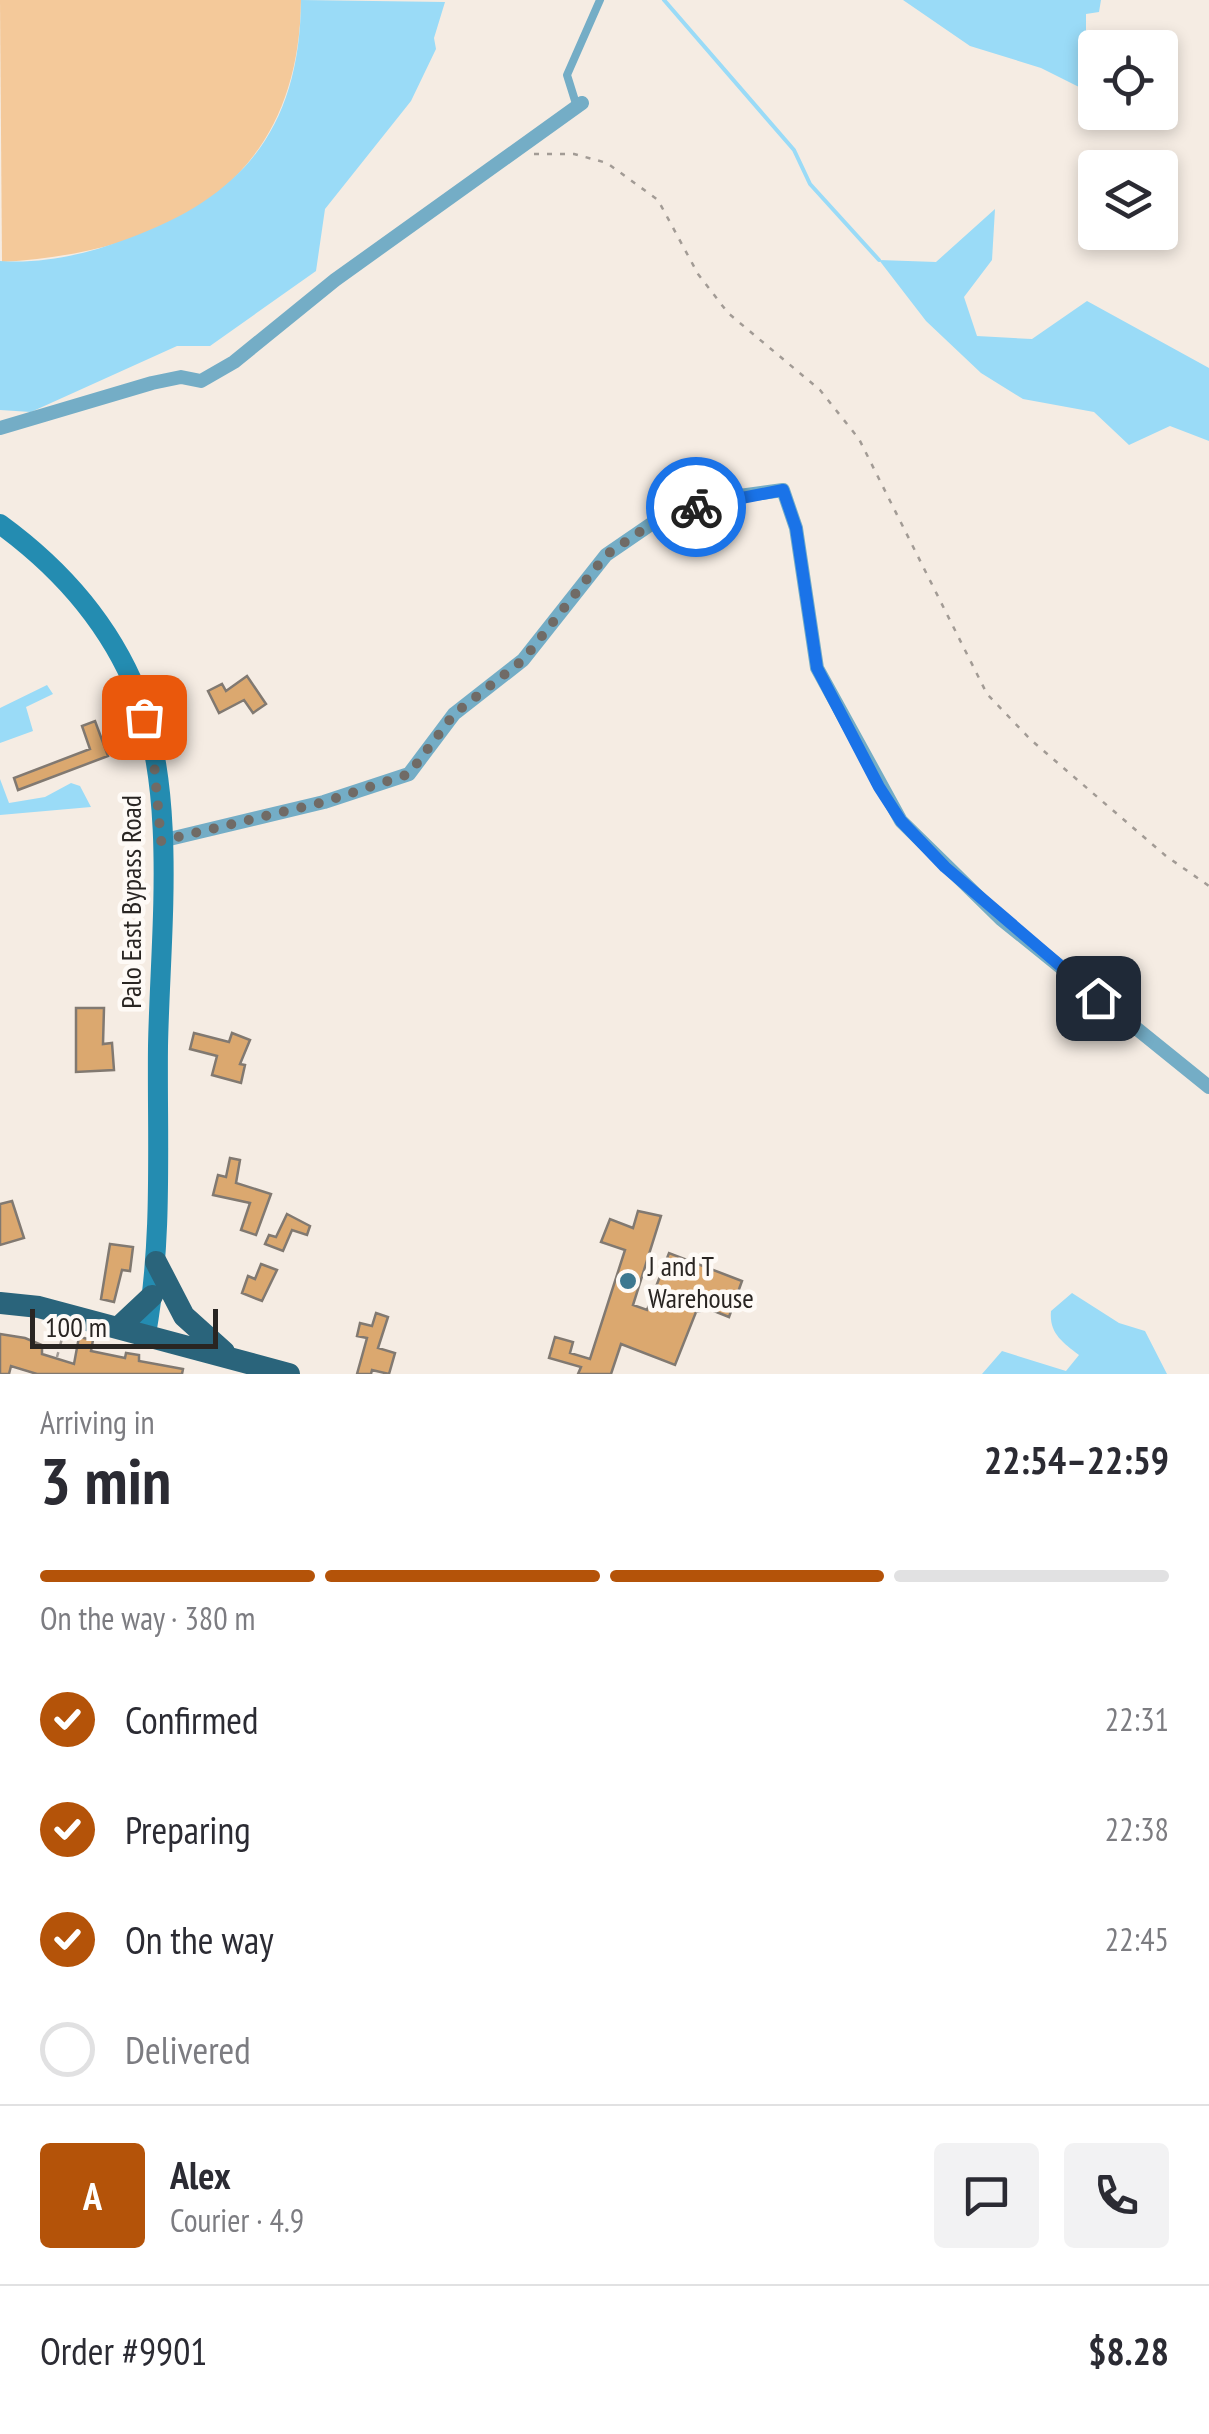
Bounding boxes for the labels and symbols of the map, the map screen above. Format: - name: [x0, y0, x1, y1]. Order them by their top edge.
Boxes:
- courier: [646, 457, 746, 557]
- pin: [102, 675, 187, 760]
- street label: Palo East Bypass Road: [112, 795, 149, 1009]
- pin: [1056, 956, 1141, 1041]
- place label: J and T Warehouse: [647, 1247, 754, 1316]
- marker: J and T Warehouse: [617, 1270, 639, 1292]
- scale bar: [30, 1304, 218, 1348]

